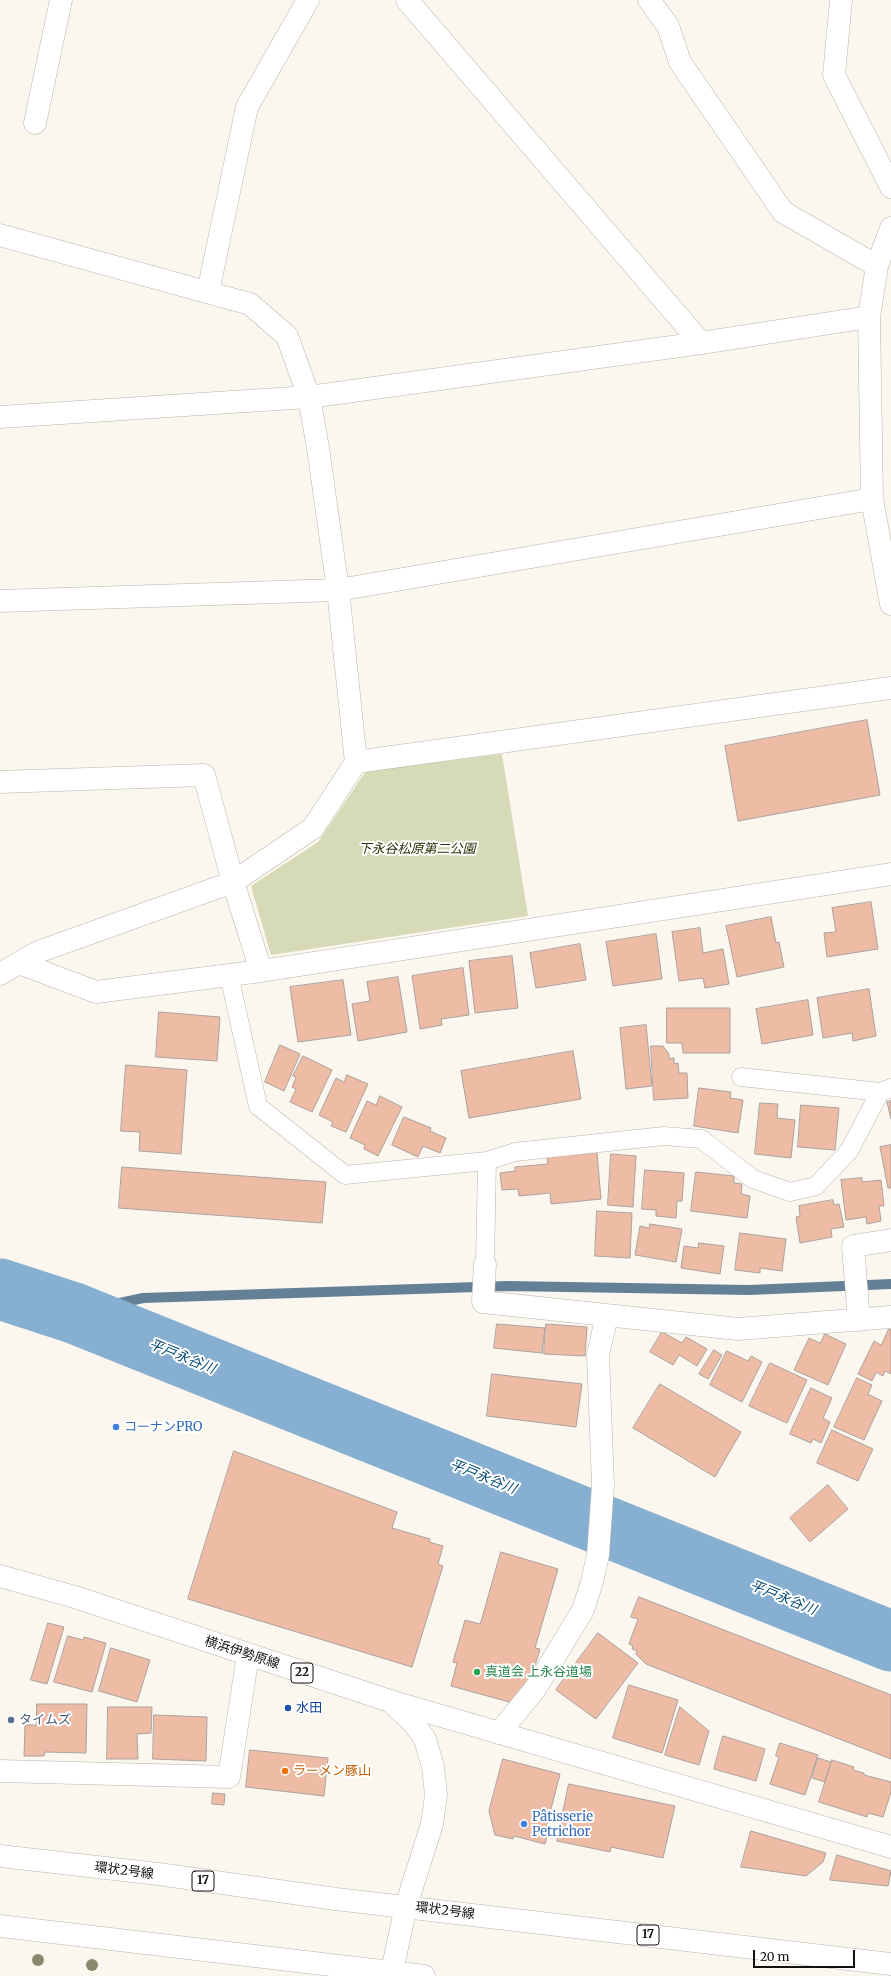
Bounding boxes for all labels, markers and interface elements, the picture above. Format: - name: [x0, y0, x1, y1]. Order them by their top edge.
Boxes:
- park label: 下永谷松原第二公園: [359, 841, 475, 857]
- water label: 平戸永谷川: [146, 1336, 218, 1378]
- place label: コーナンPRO: [124, 1419, 202, 1435]
- marker: コーナンPRO: [111, 1422, 121, 1432]
- water label: 平戸永谷川: [447, 1456, 519, 1498]
- water label: 平戸永谷川: [747, 1577, 819, 1619]
- street label: 横浜伊勢原線: [202, 1634, 282, 1672]
- road number: 22: [291, 1663, 313, 1683]
- place label: 真道会 上永谷道場: [485, 1664, 592, 1680]
- marker: 真道会 上永谷道場: [472, 1667, 482, 1677]
- place label: 水田: [296, 1700, 322, 1716]
- marker: 水田: [283, 1703, 293, 1713]
- place label: タイムズ: [19, 1712, 71, 1728]
- marker: タイムズ: [6, 1715, 16, 1725]
- place label: ラーメン豚山: [293, 1763, 371, 1779]
- marker: ラーメン豚山: [280, 1766, 290, 1776]
- place label: Pâtisserie Petrichor: [532, 1809, 593, 1840]
- marker: Pâtisserie Petrichor: [519, 1819, 529, 1829]
- street label: 環状2号線: [93, 1860, 155, 1882]
- road number: 17: [192, 1871, 214, 1891]
- street label: 環状2号線: [414, 1900, 476, 1922]
- road number: 17: [637, 1925, 659, 1945]
- scale bar: [755, 1942, 857, 1968]
- text: 20 m: [760, 1949, 789, 1964]

